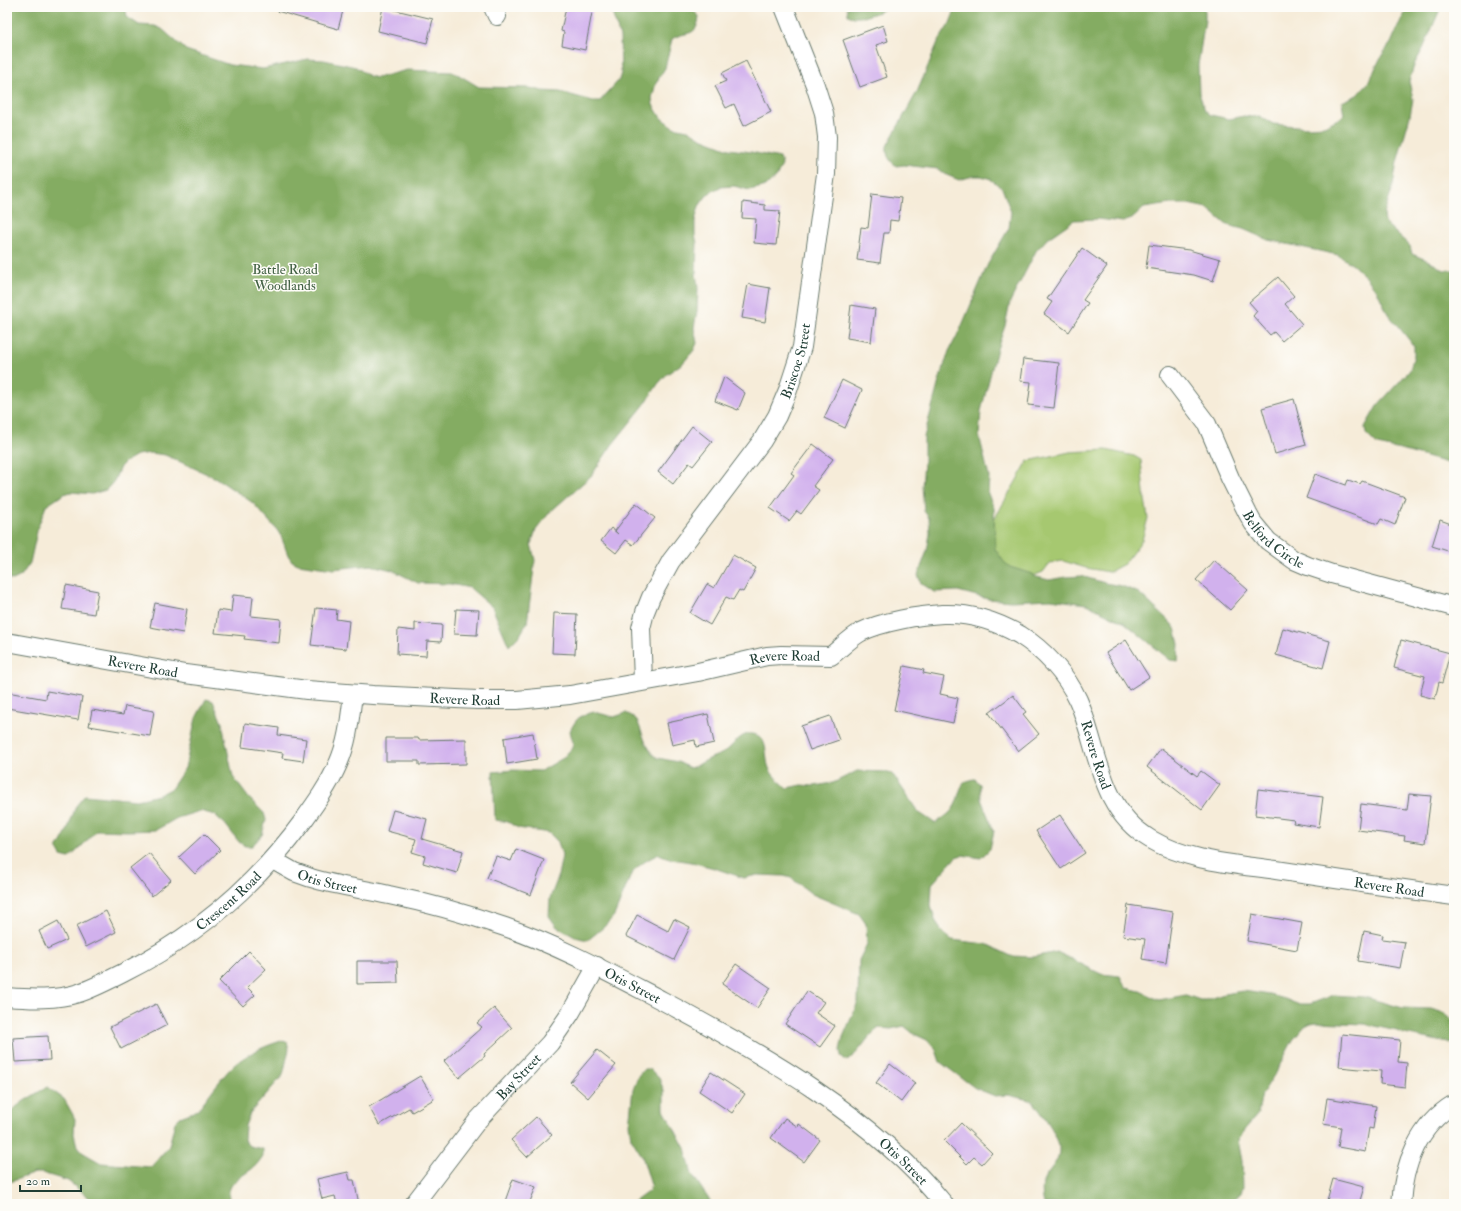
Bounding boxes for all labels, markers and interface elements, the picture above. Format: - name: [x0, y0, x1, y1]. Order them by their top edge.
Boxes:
- park label: Battle Road Woodlands: [252, 261, 318, 294]
- street label: Briscoe Street: [777, 322, 814, 401]
- street label: Belford Circle: [1239, 507, 1307, 572]
- street label: Revere Road: [748, 646, 820, 668]
- street label: Revere Road: [106, 652, 179, 681]
- street label: Revere Road: [429, 689, 500, 709]
- street label: Revere Road: [1078, 718, 1115, 792]
- street label: Otis Street: [295, 865, 359, 897]
- street label: Crescent Road: [192, 868, 265, 934]
- street label: Revere Road: [1353, 873, 1426, 900]
- street label: Otis Street: [602, 964, 664, 1007]
- street label: Bay Street: [493, 1049, 545, 1104]
- street label: Otis Street: [876, 1134, 932, 1189]
- scale bar: [20, 1167, 81, 1193]
- text: 20 m: [26, 1174, 51, 1189]

